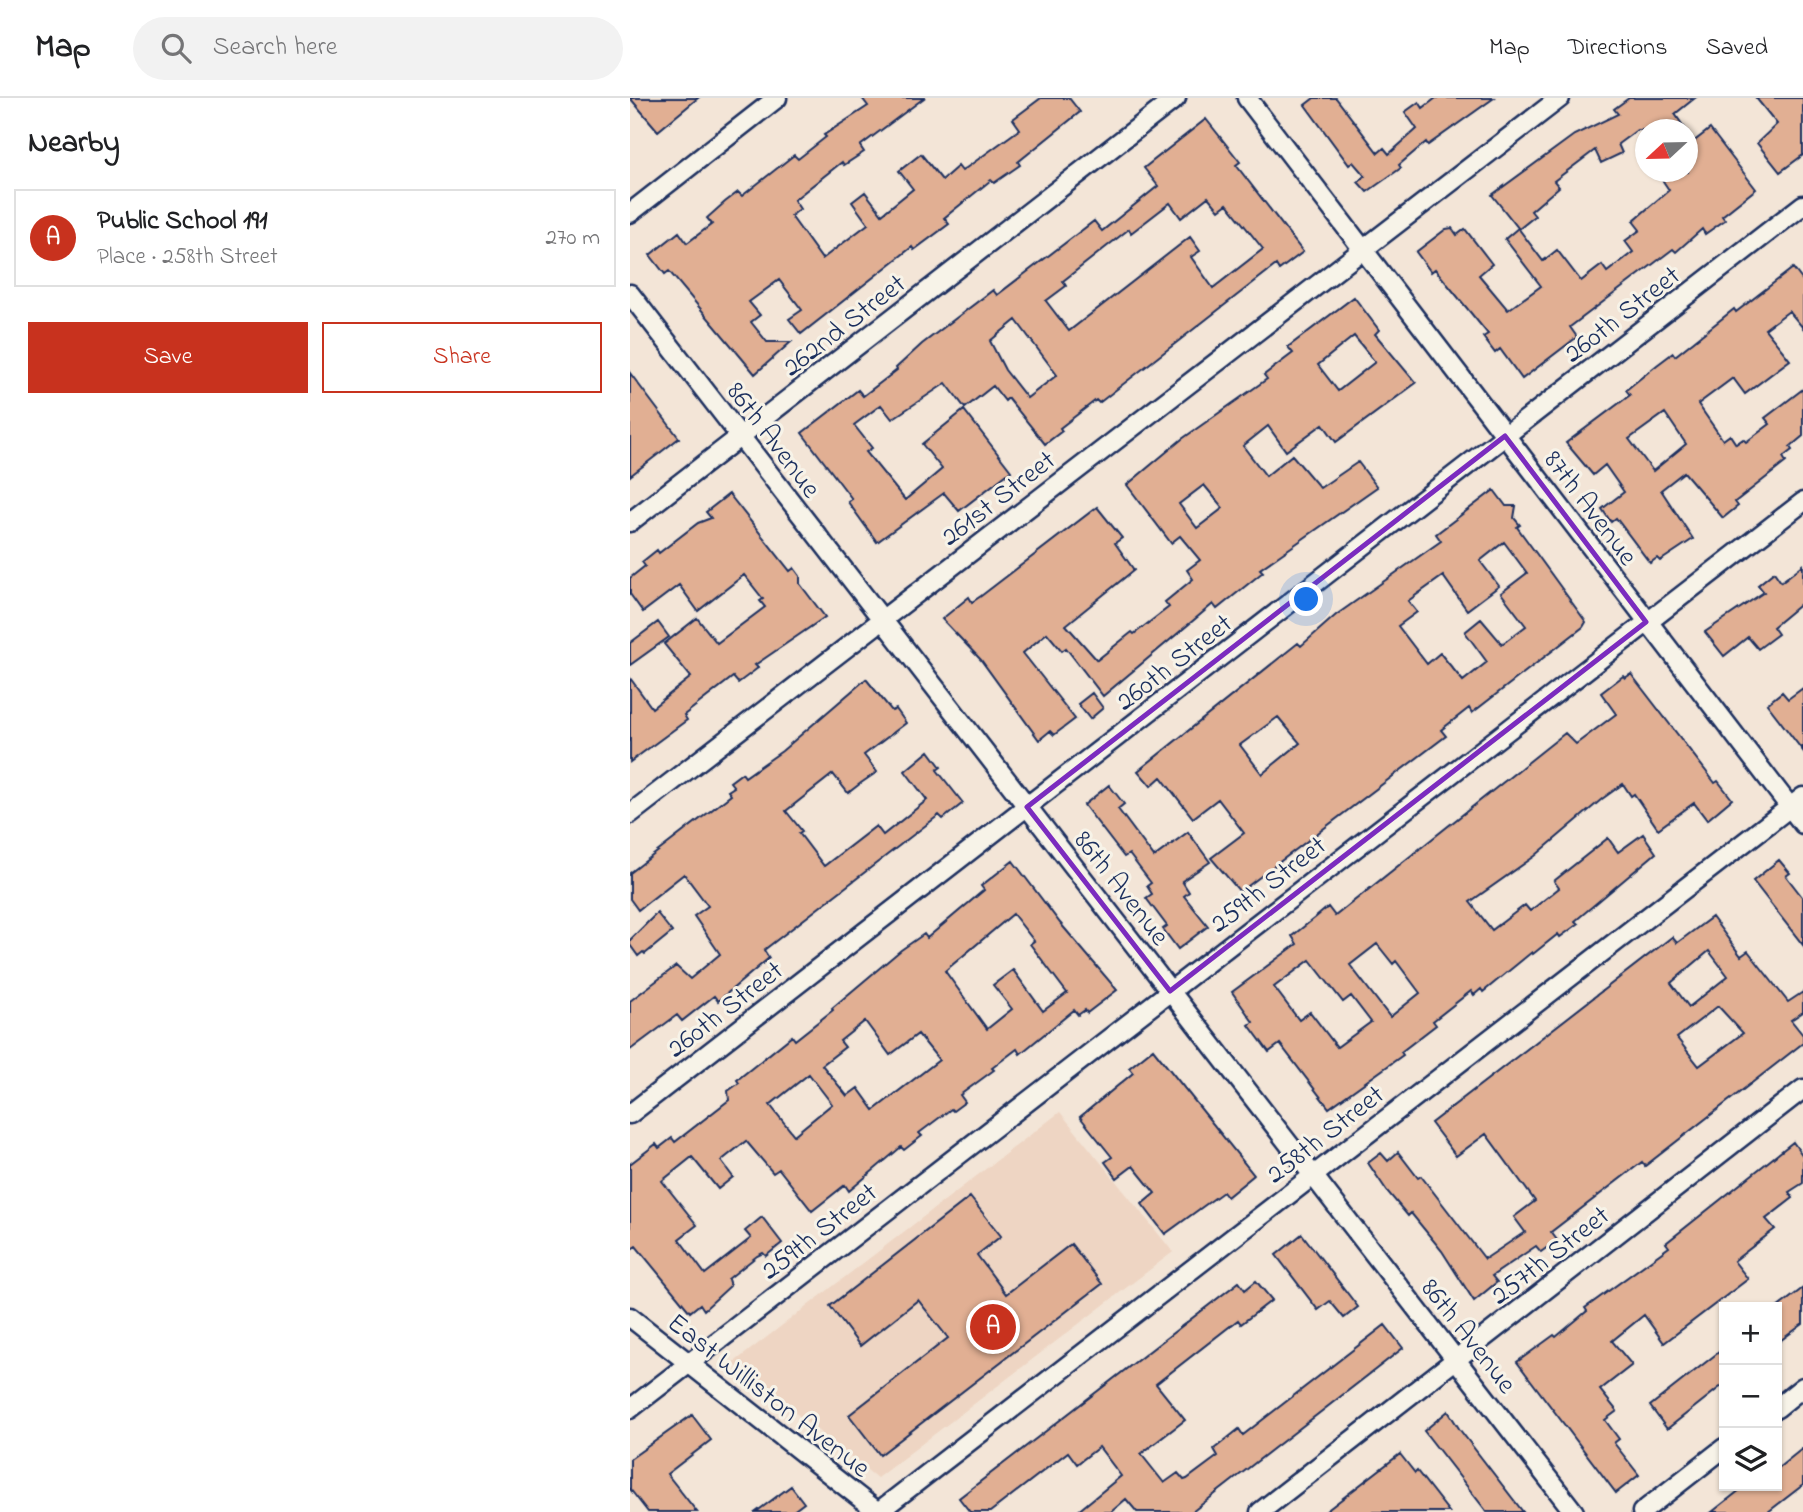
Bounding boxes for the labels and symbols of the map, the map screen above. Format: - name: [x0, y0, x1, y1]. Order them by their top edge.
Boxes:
- north arrow: [1635, 119, 1698, 182]
- street label: 260th Street: [1556, 257, 1690, 375]
- street label: 262nd Street: [775, 265, 916, 388]
- street label: 86th Avenue: [715, 374, 830, 508]
- street label: 261st Street: [933, 442, 1066, 558]
- street label: 87th Avenue: [1532, 443, 1647, 576]
- your location: [1289, 582, 1323, 616]
- street label: 260th Street: [1108, 605, 1242, 723]
- street label: 86th Avenue: [1062, 823, 1179, 956]
- street label: 259th Street: [1202, 827, 1336, 945]
- street label: 260th Street: [659, 952, 793, 1070]
- street label: 258th Street: [1258, 1076, 1394, 1195]
- street label: 259th Street: [753, 1174, 887, 1292]
- street label: 257th Street: [1483, 1197, 1620, 1317]
- street label: 86th Avenue: [1409, 1271, 1526, 1404]
- pin: A: [970, 1301, 1016, 1353]
- street label: East Williston Avenue: [657, 1304, 879, 1490]

